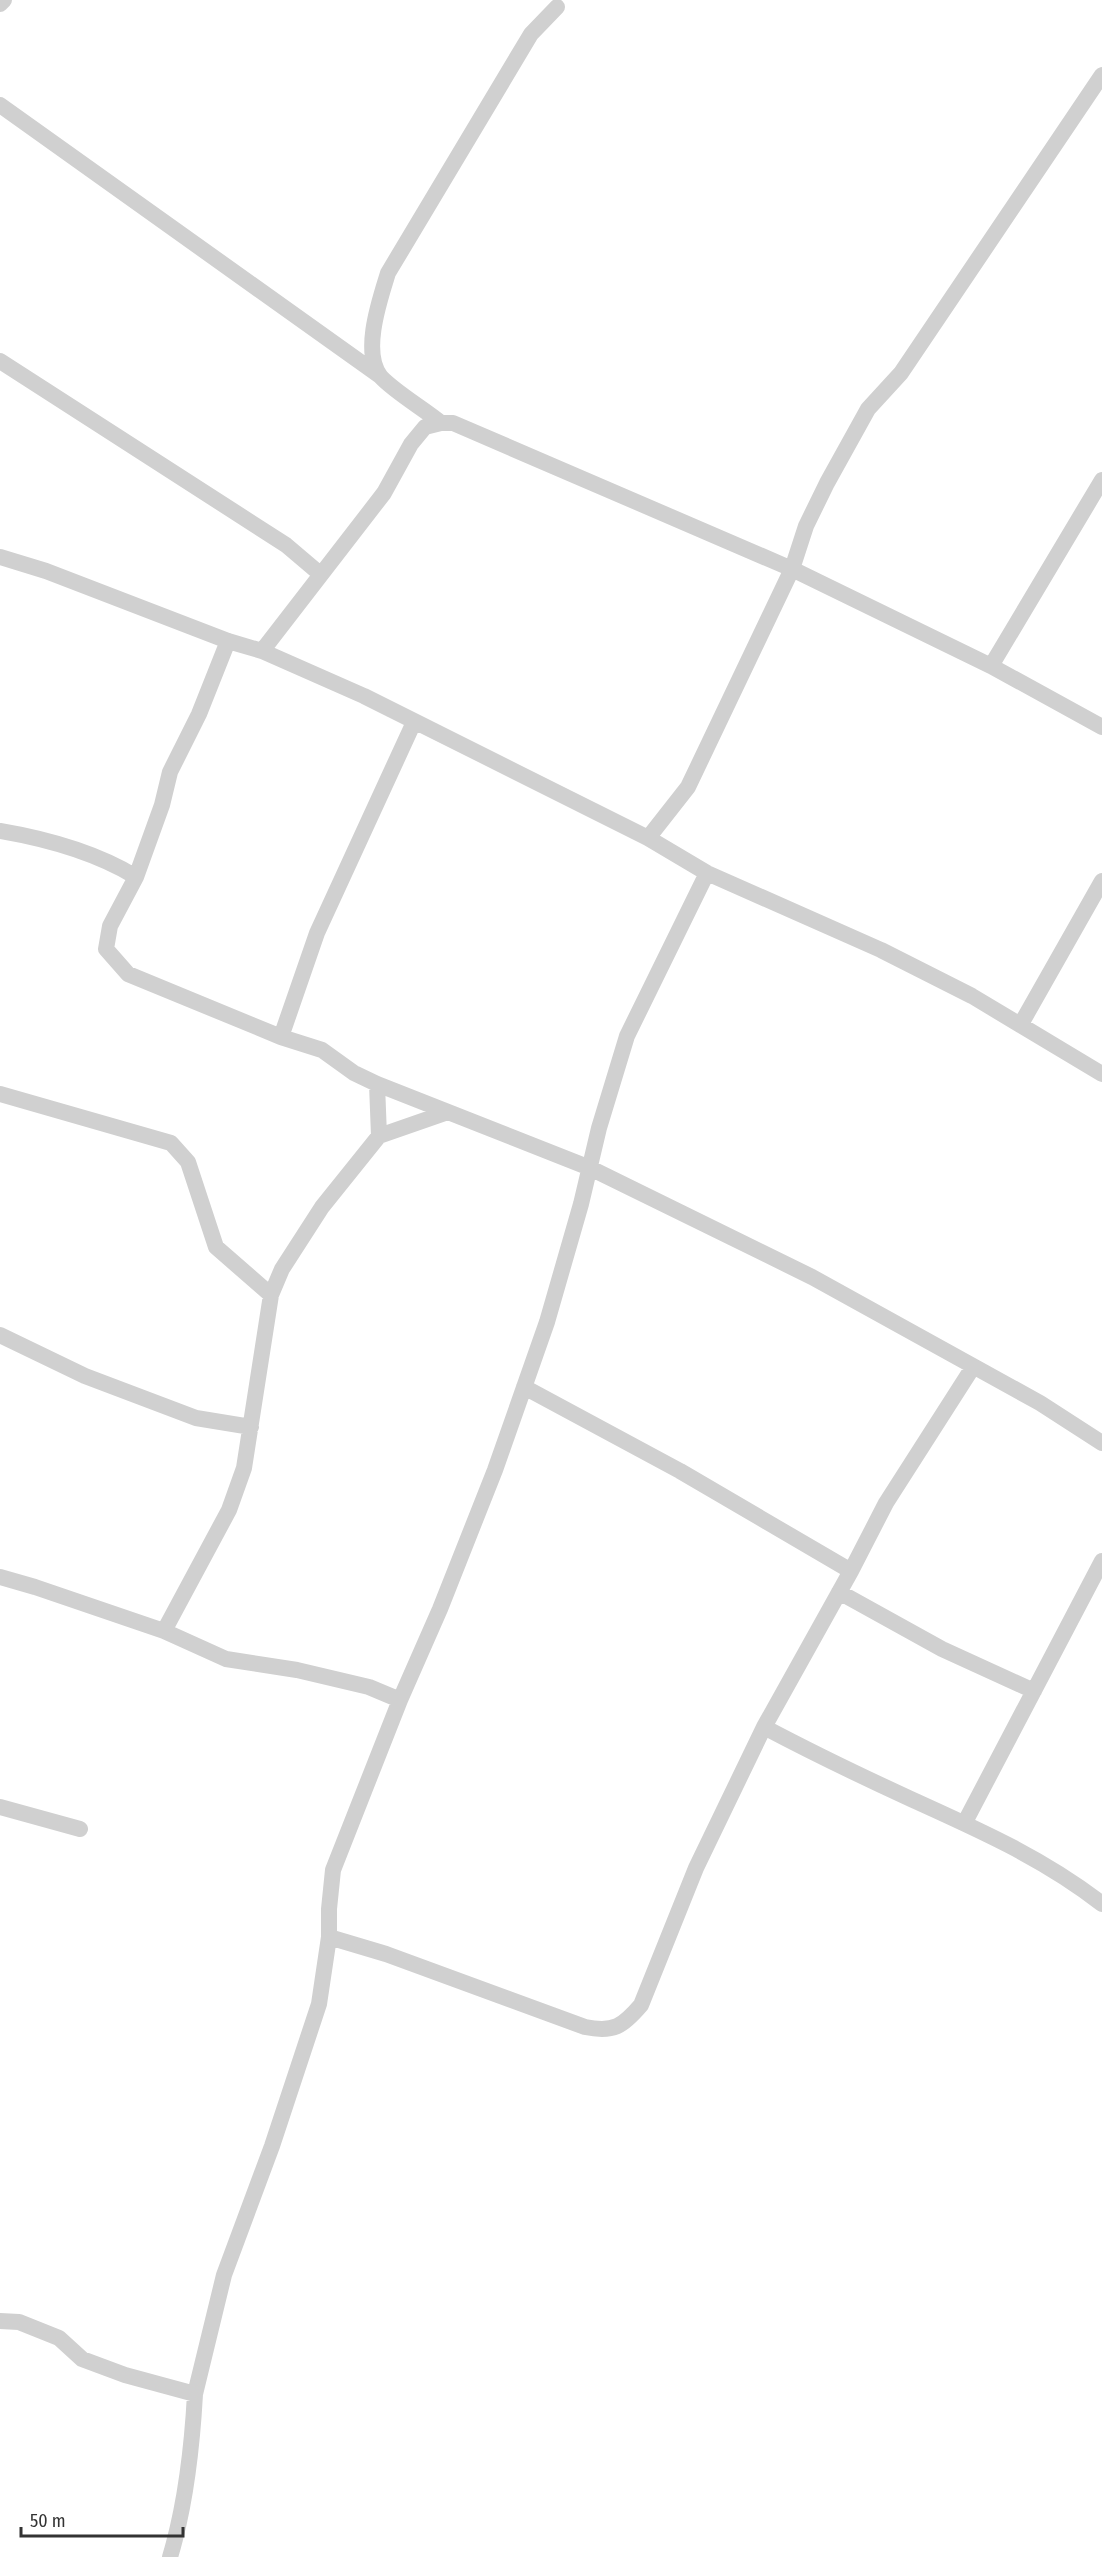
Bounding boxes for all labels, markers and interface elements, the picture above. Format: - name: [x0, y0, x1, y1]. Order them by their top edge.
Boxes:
- scale bar: [21, 2500, 183, 2538]
- text: 50 m: [30, 2510, 66, 2532]

